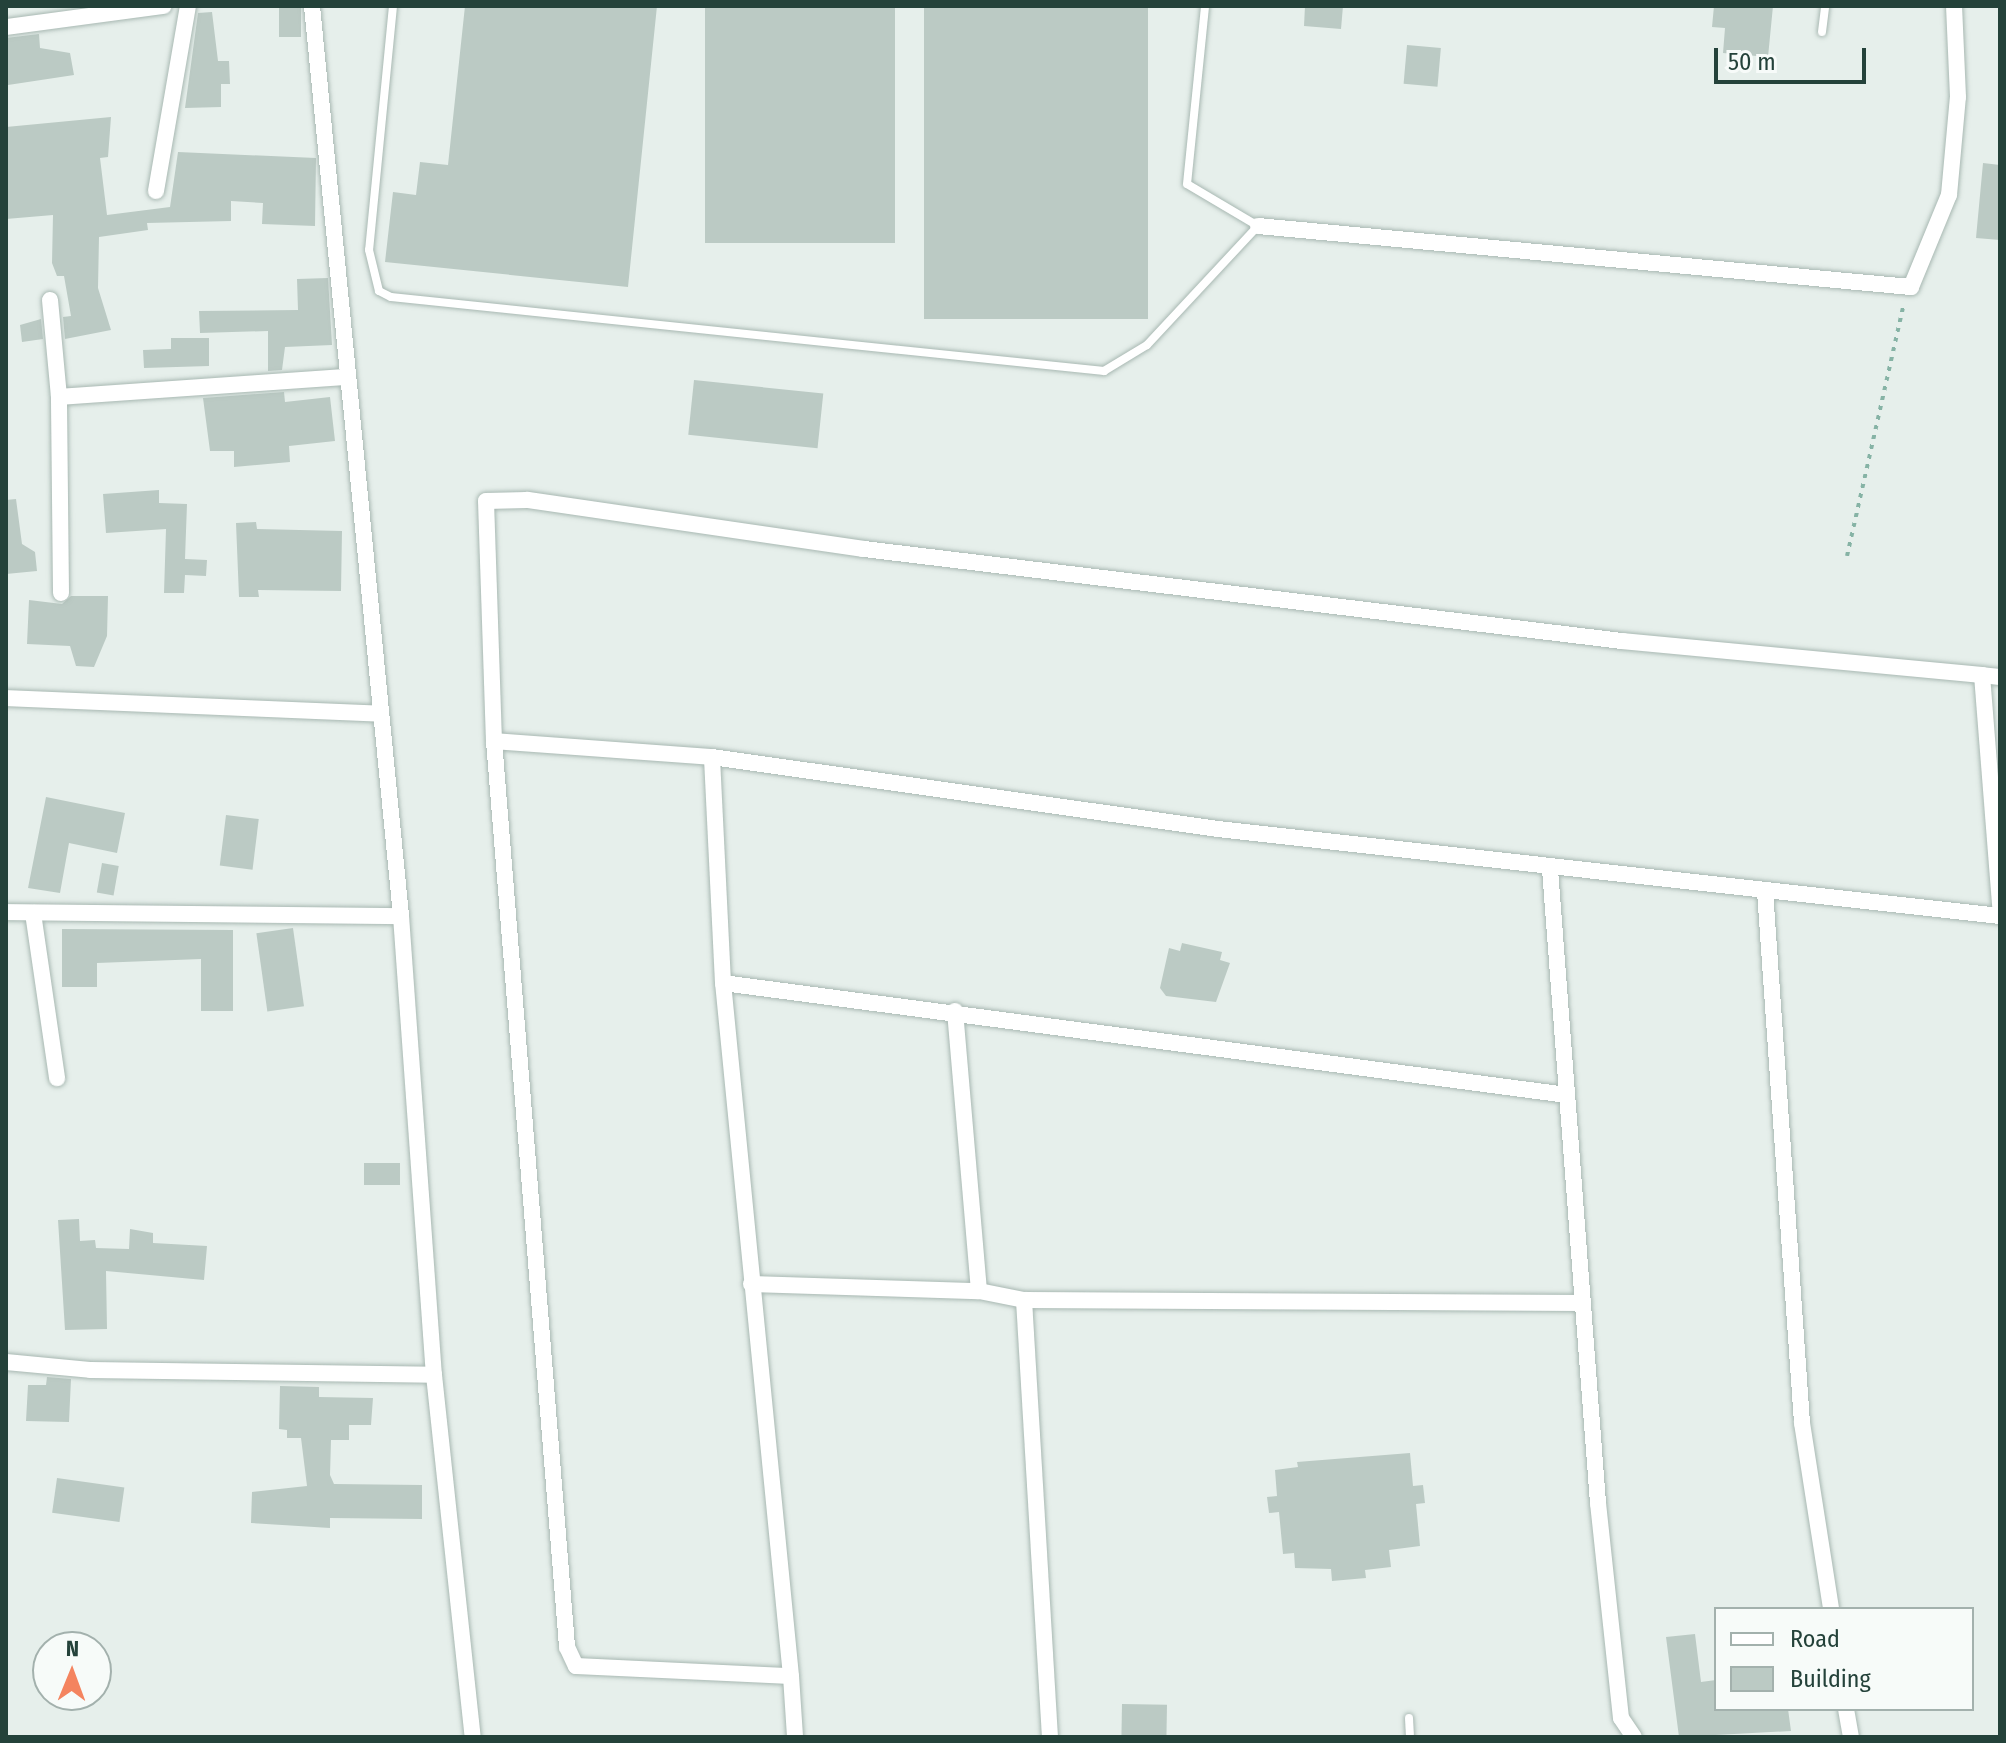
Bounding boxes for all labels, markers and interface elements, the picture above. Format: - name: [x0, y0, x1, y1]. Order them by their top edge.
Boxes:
- scale bar: [1718, 32, 1870, 82]
- text: 50 m: [1728, 48, 1776, 76]
- legend: [1714, 1607, 1974, 1711]
- text: Road: [1790, 1625, 1840, 1653]
- north arrow: [32, 1631, 112, 1711]
- text: N: [66, 1635, 79, 1662]
- text: Building: [1790, 1665, 1871, 1693]

